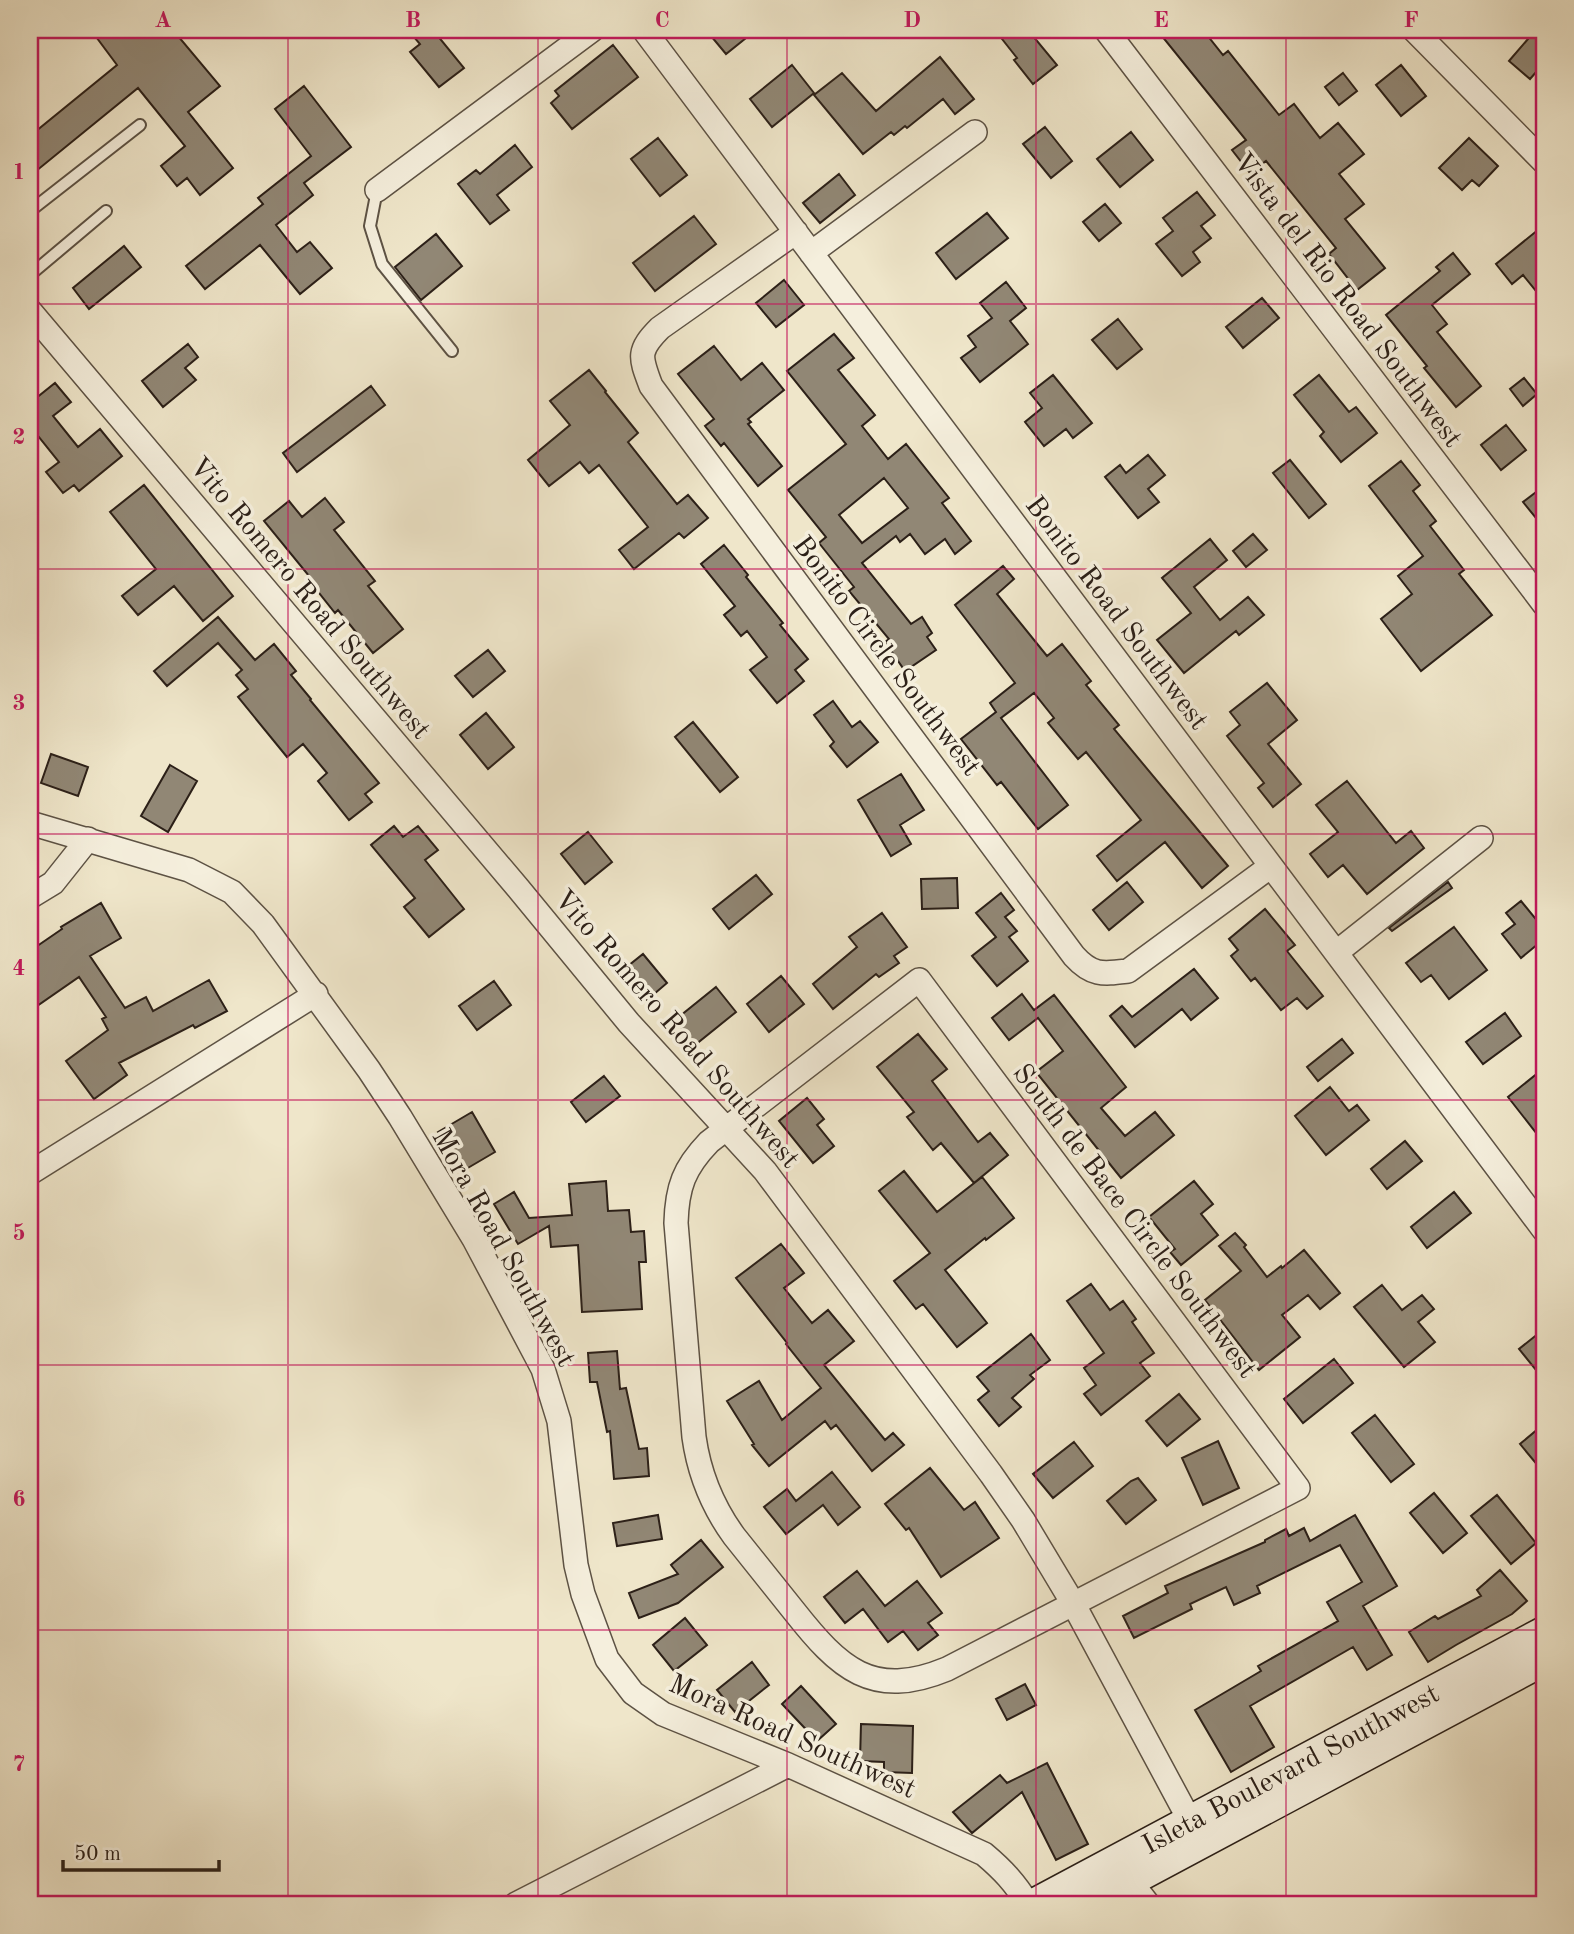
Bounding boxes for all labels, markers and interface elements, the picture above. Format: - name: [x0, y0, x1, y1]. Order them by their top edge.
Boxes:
- text: A: [154, 9, 172, 32]
- text: B: [405, 9, 421, 32]
- text: C: [654, 9, 670, 32]
- text: D: [903, 9, 921, 32]
- text: E: [1153, 9, 1169, 32]
- text: F: [1403, 9, 1419, 32]
- street label: Vista del Rio Road Southwest: [1227, 148, 1466, 453]
- text: 1: [12, 161, 26, 184]
- text: 2: [12, 426, 26, 449]
- street label: Vito Romero Road Southwest: [183, 453, 435, 745]
- street label: Bonito Road Southwest: [1019, 492, 1212, 736]
- street label: Bonito Circle Southwest: [787, 532, 985, 782]
- text: 3: [12, 692, 26, 715]
- street label: Vito Romero Road Southwest: [548, 886, 804, 1174]
- text: 4: [12, 957, 26, 980]
- street label: South de Bace Circle Southwest: [1007, 1060, 1261, 1384]
- street label: Mora Road Southwest: [425, 1125, 579, 1372]
- text: 5: [12, 1222, 26, 1245]
- text: 6: [12, 1488, 26, 1511]
- street label: Mora Road Southwest: [664, 1671, 920, 1805]
- street label: Isleta Boulevard Southwest: [1138, 1680, 1444, 1861]
- text: 7: [12, 1753, 26, 1776]
- scale bar: [63, 1829, 219, 1873]
- text: 50 m: [74, 1844, 121, 1865]

